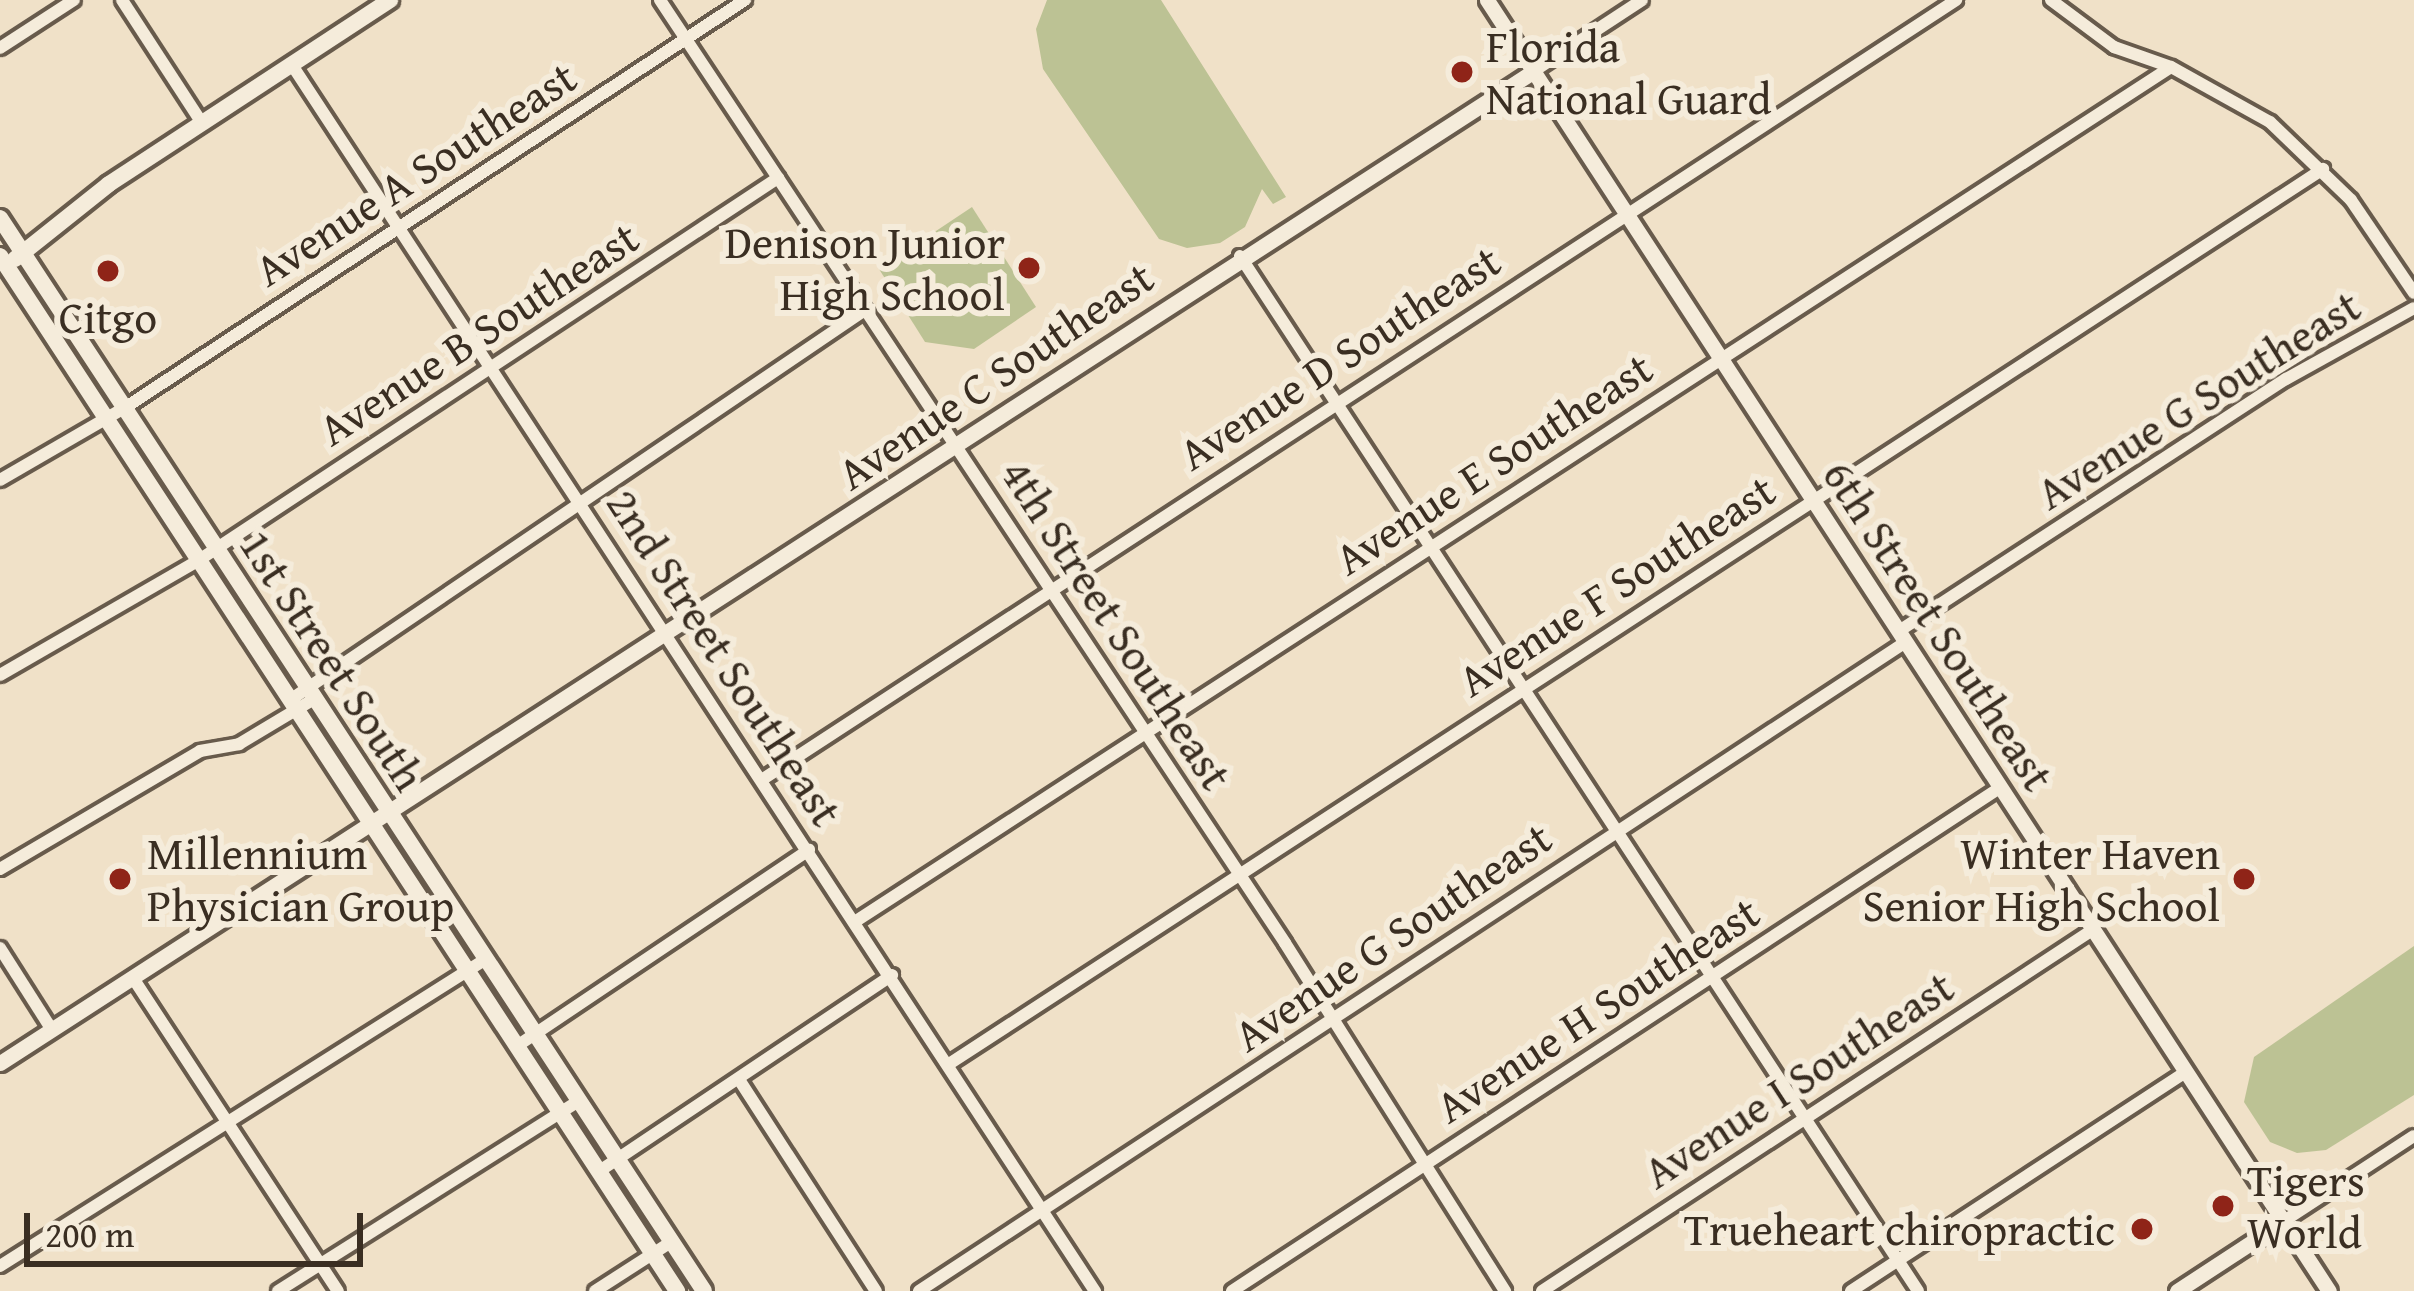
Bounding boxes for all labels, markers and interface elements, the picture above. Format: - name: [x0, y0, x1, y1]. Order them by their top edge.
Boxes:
- place label: Florida National Guard: [1486, 19, 1772, 125]
- street label: Avenue A Southeast: [244, 49, 586, 297]
- marker: Florida National Guard: [1449, 59, 1475, 85]
- street label: Avenue B Southeast: [308, 210, 648, 456]
- place label: Denison Junior High School: [725, 215, 1005, 321]
- street label: Avenue D Southeast: [1168, 233, 1510, 481]
- street label: Avenue C Southeast: [827, 249, 1163, 501]
- marker: Denison Junior High School: [1016, 255, 1042, 281]
- marker: Citgo: [95, 258, 121, 284]
- street label: Avenue G Southeast: [2026, 278, 2370, 520]
- place label: Citgo: [59, 290, 157, 344]
- street label: Avenue E Southeast: [1324, 340, 1662, 586]
- street label: 4th Street Southeast: [990, 449, 1244, 799]
- street label: 6th Street Southeast: [1812, 450, 2066, 800]
- street label: Avenue F Southeast: [1448, 463, 1784, 707]
- street label: 2nd Street Southeast: [596, 478, 854, 836]
- street label: 1st Street South: [229, 520, 437, 800]
- street label: Avenue G Southeast: [1223, 810, 1561, 1062]
- place label: Millennium Physician Group: [147, 826, 454, 932]
- place label: Winter Haven Senior High School: [1862, 826, 2220, 932]
- marker: Millennium Physician Group: [104, 863, 136, 895]
- marker: Winter Haven Senior High School: [2231, 866, 2257, 892]
- street label: Avenue H Southeast: [1425, 884, 1769, 1134]
- street label: Avenue I Southeast: [1633, 959, 1963, 1199]
- place label: Tigers World: [2247, 1153, 2365, 1259]
- scale bar: [30, 1189, 369, 1263]
- marker: Tigers World: [2210, 1193, 2236, 1219]
- place label: Trueheart chiropractic: [1684, 1202, 2115, 1256]
- text: 200 m: [45, 1207, 134, 1260]
- marker: Trueheart chiropractic: [2126, 1213, 2158, 1245]

